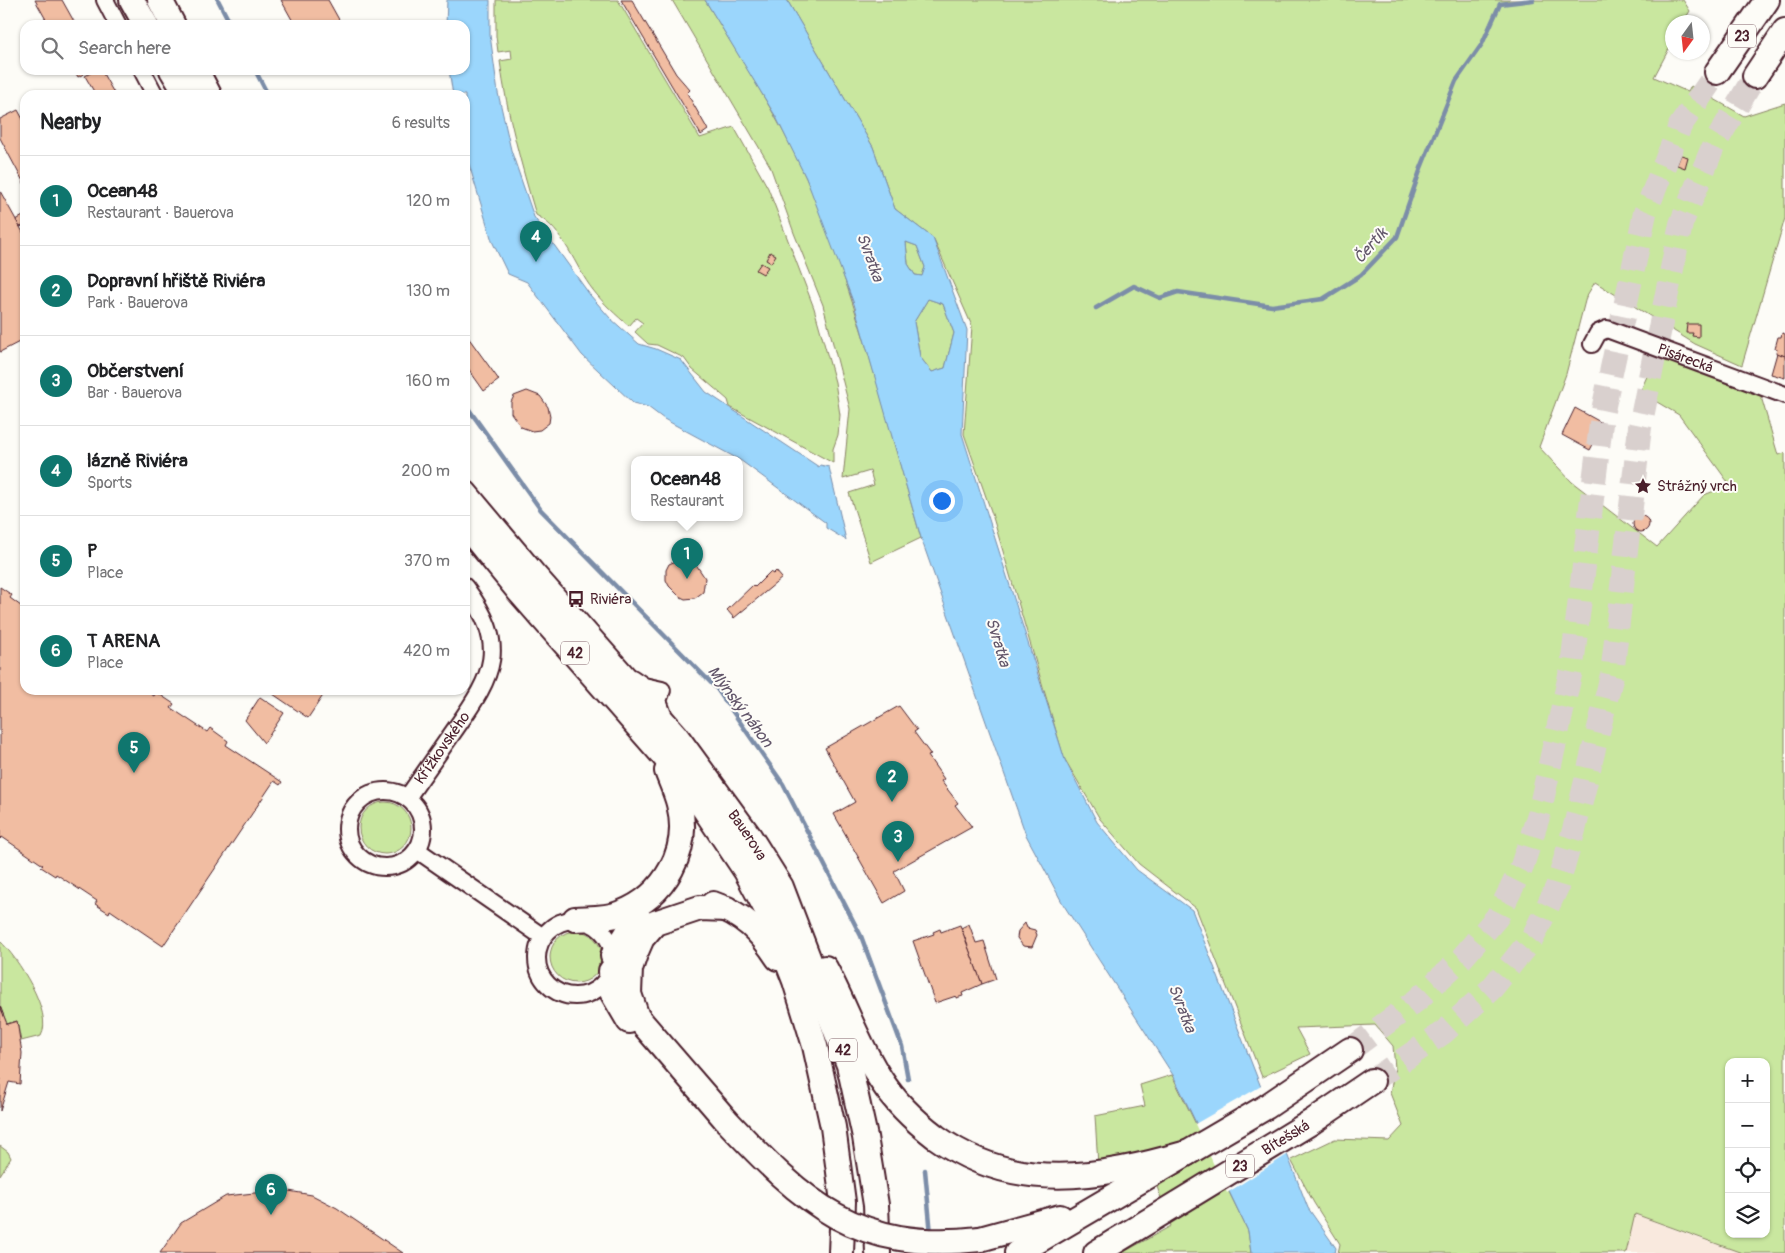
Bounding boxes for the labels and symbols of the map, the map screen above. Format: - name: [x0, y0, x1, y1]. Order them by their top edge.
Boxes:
- north arrow: [1665, 15, 1710, 60]
- road number: 23: [1728, 24, 1756, 48]
- pin: 4: [520, 221, 552, 262]
- water label: Čertík: [1350, 223, 1393, 268]
- water label: Svratka: [852, 231, 888, 286]
- street label: Pisárecká: [1655, 340, 1716, 378]
- place icon: Strážný vrch: [1633, 476, 1653, 496]
- place label: Strážný vrch: [1657, 477, 1737, 496]
- your location: [929, 488, 955, 514]
- pin: 1: [671, 538, 703, 579]
- bus stop icon: Riviéra: [566, 589, 586, 609]
- place label: Riviéra: [590, 590, 632, 609]
- water label: Svratka: [981, 616, 1015, 670]
- road number: 42: [561, 641, 589, 664]
- water label: Mlýnský náhon: [703, 662, 778, 752]
- street label: Křížkovského: [410, 708, 474, 788]
- pin: 5: [118, 732, 150, 773]
- pin: 2: [876, 761, 908, 802]
- street label: Bauerova: [723, 806, 771, 864]
- pin: 3: [882, 821, 914, 862]
- water label: Svratka: [1164, 982, 1201, 1037]
- road number: 42: [829, 1038, 857, 1062]
- street label: Bítešská: [1258, 1116, 1313, 1160]
- road number: 23: [1226, 1154, 1254, 1178]
- pin: 6: [255, 1174, 287, 1215]

